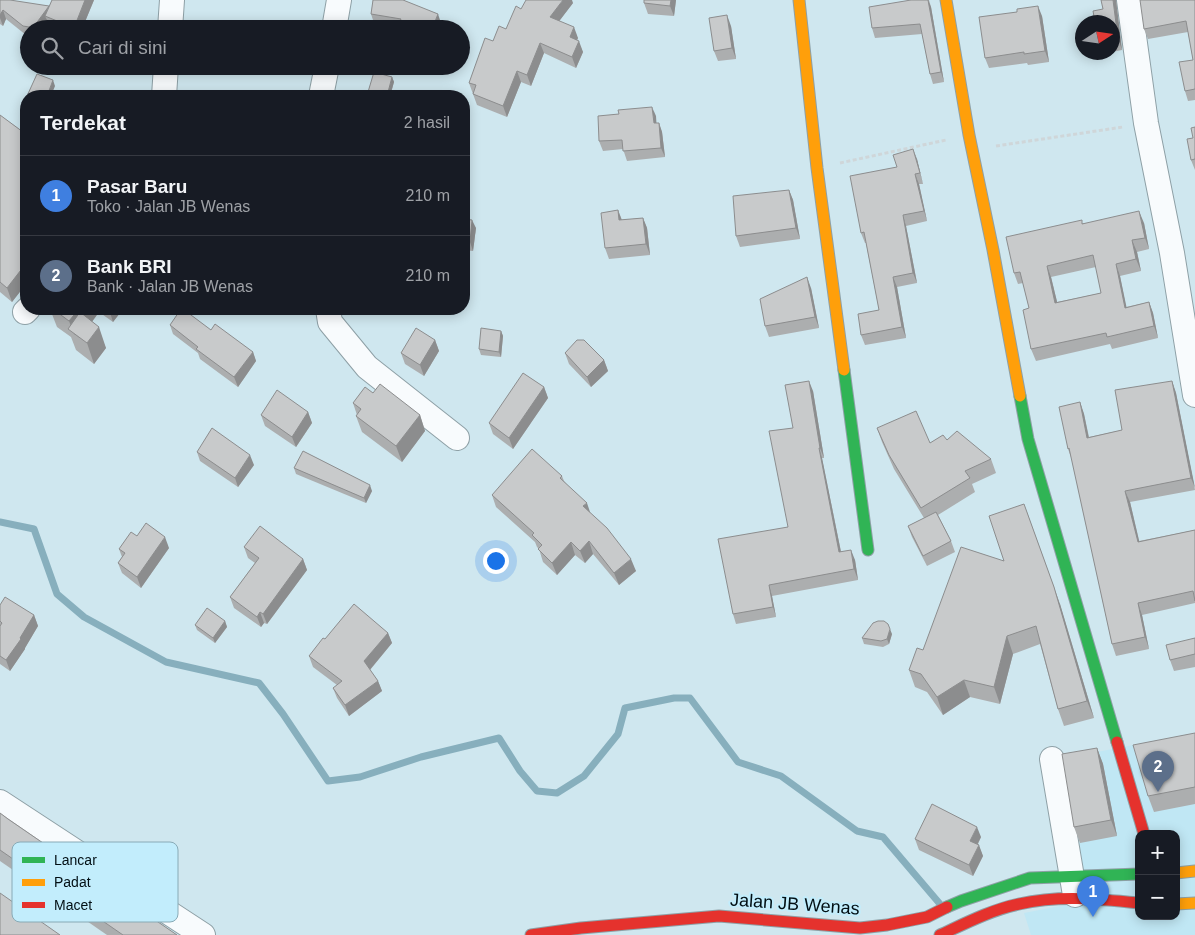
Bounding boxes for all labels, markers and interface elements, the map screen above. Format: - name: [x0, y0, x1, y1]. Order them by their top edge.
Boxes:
- north arrow: [1075, 15, 1120, 60]
- search box: [20, 20, 470, 75]
- icon: search: [38, 34, 66, 62]
- text: Cari di sini: [78, 37, 167, 58]
- text: Terdekat: [40, 111, 126, 134]
- text: 2 hasil: [404, 114, 450, 131]
- text: Pasar Baru: [87, 176, 187, 197]
- text: 1: [52, 187, 60, 204]
- text: 210 m: [406, 187, 450, 204]
- text: Toko · Jalan JB Wenas: [87, 198, 250, 215]
- text: Bank BRI: [87, 256, 171, 277]
- text: 2: [52, 267, 60, 284]
- text: 210 m: [406, 267, 450, 284]
- text: Bank · Jalan JB Wenas: [87, 278, 253, 295]
- your location: [483, 548, 509, 574]
- pin: 2: [1142, 751, 1174, 792]
- map controls: [1135, 830, 1180, 920]
- button: +: [1135, 830, 1180, 875]
- legend: [12, 842, 178, 922]
- text: Lancar: [54, 852, 97, 868]
- text: Padat: [54, 874, 91, 890]
- button: −: [1135, 875, 1180, 920]
- pin: 1: [1077, 876, 1109, 917]
- street label: Jalan JB Wenas: [730, 889, 860, 919]
- text: Macet: [54, 897, 92, 913]

